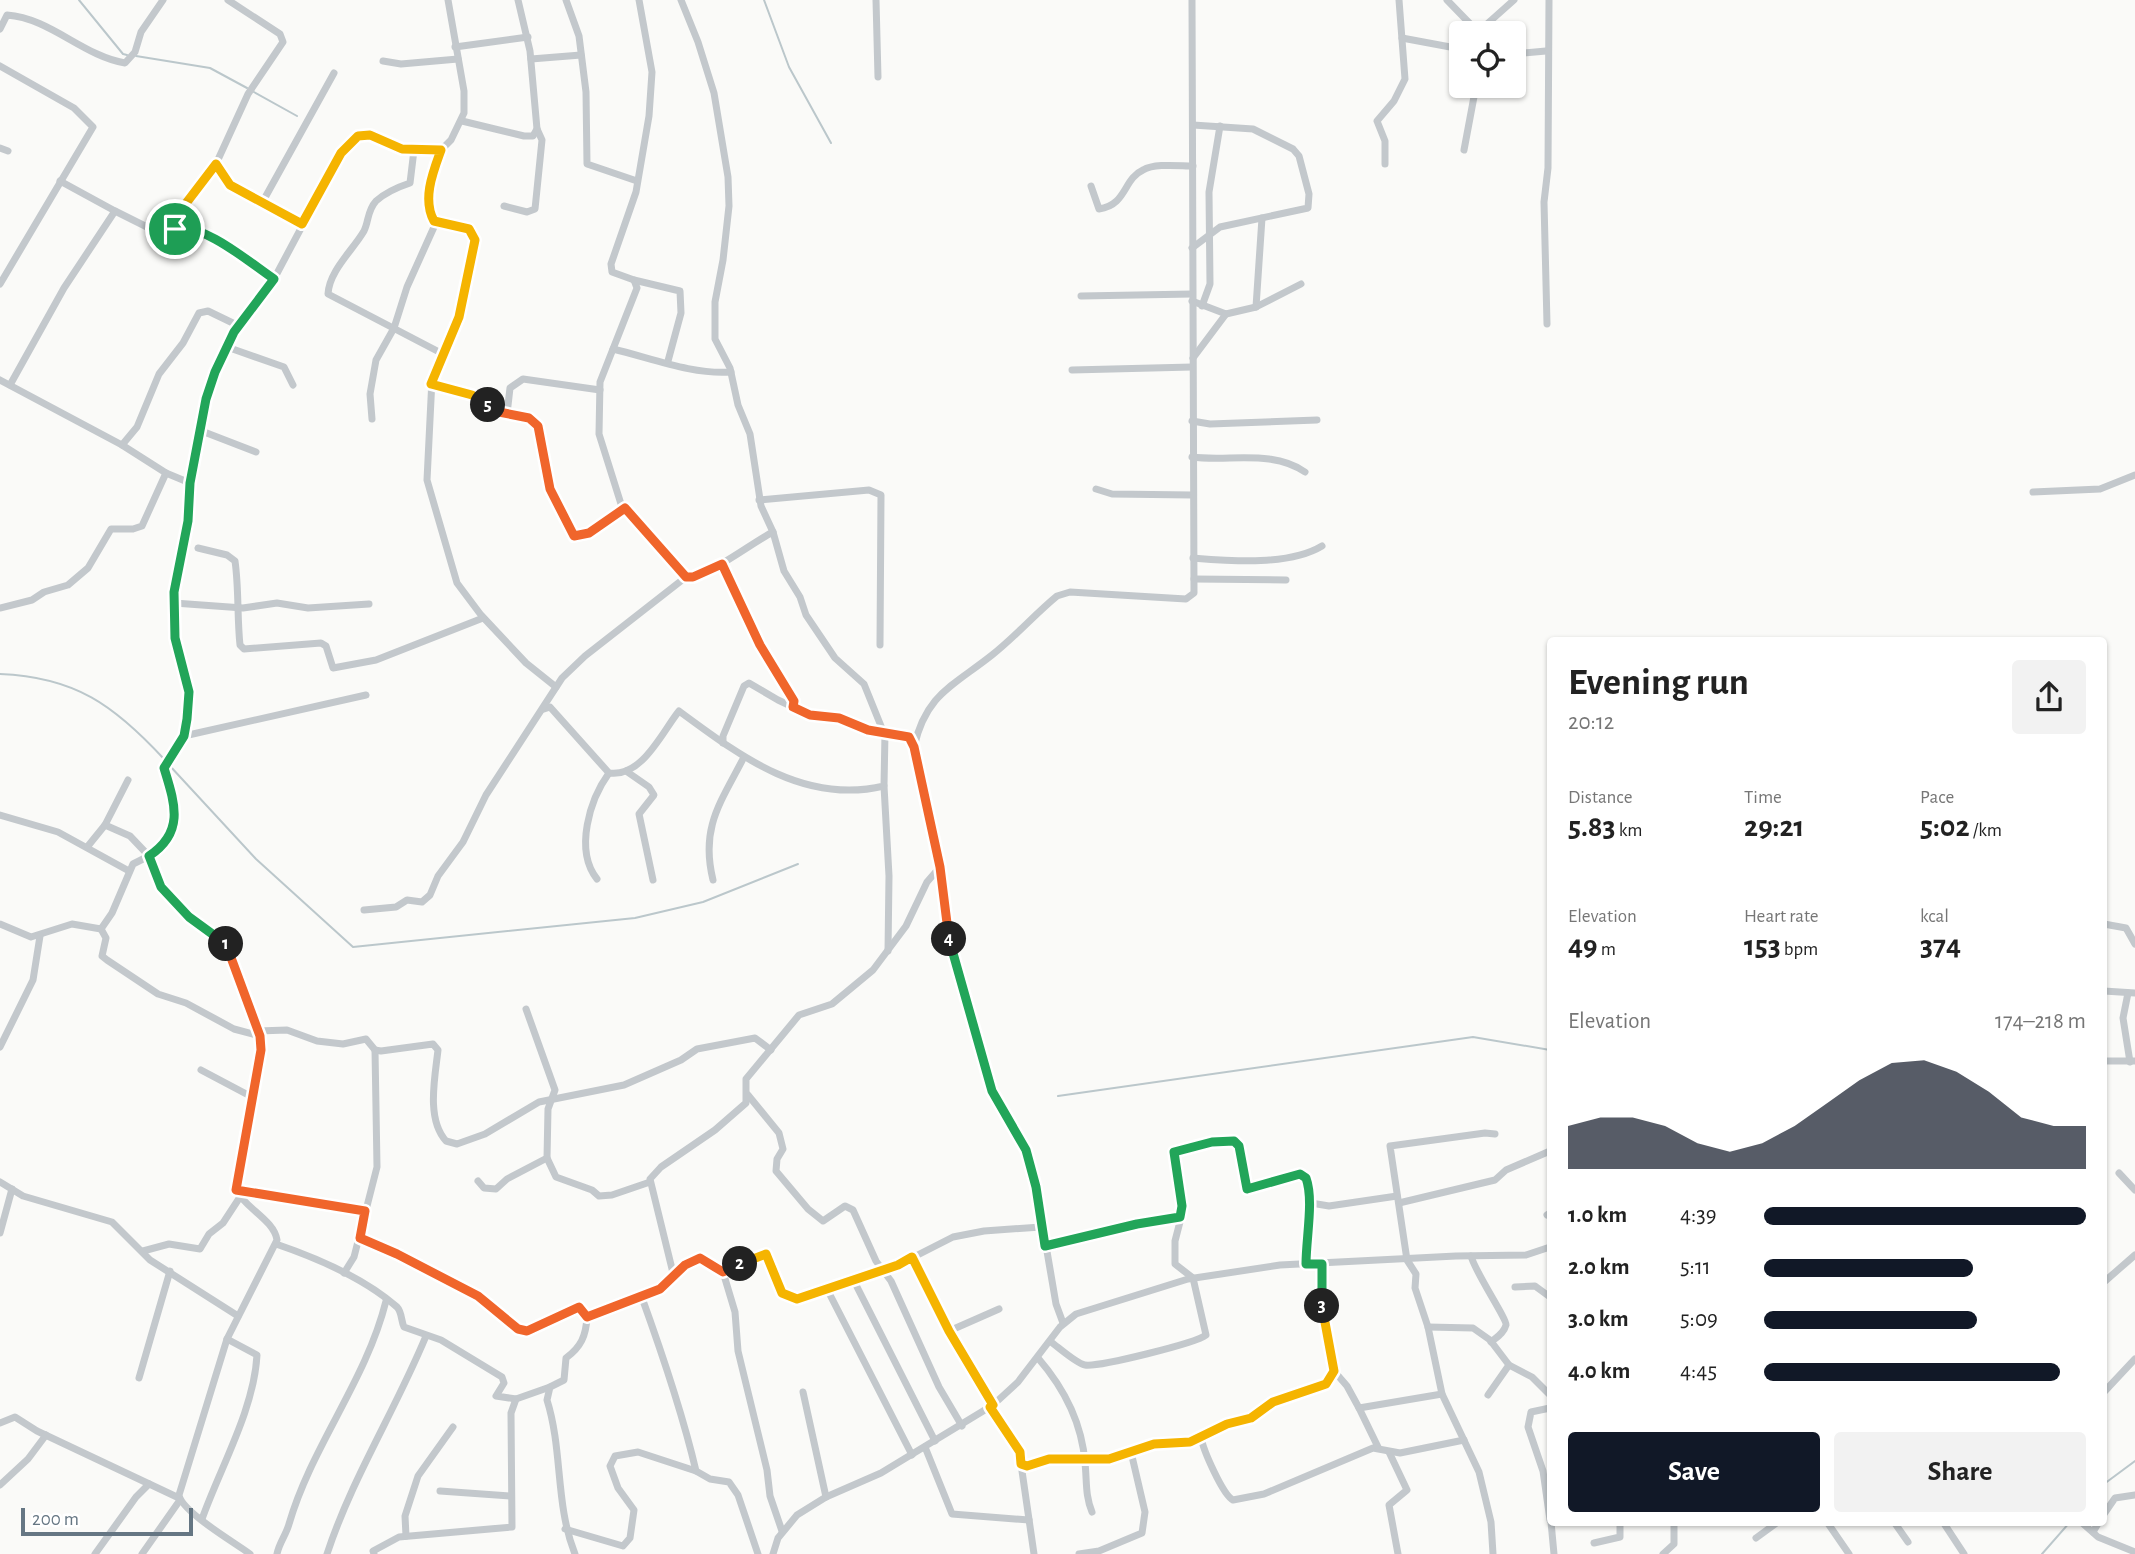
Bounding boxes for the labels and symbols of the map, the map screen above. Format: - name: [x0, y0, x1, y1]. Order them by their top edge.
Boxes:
- pin: [145, 199, 205, 259]
- pin: 5: [470, 388, 505, 422]
- pin: 4: [932, 922, 967, 956]
- pin: 1: [208, 926, 244, 962]
- pin: 2: [722, 1246, 758, 1282]
- pin: 3: [1304, 1288, 1340, 1324]
- scale bar: [21, 1505, 192, 1537]

